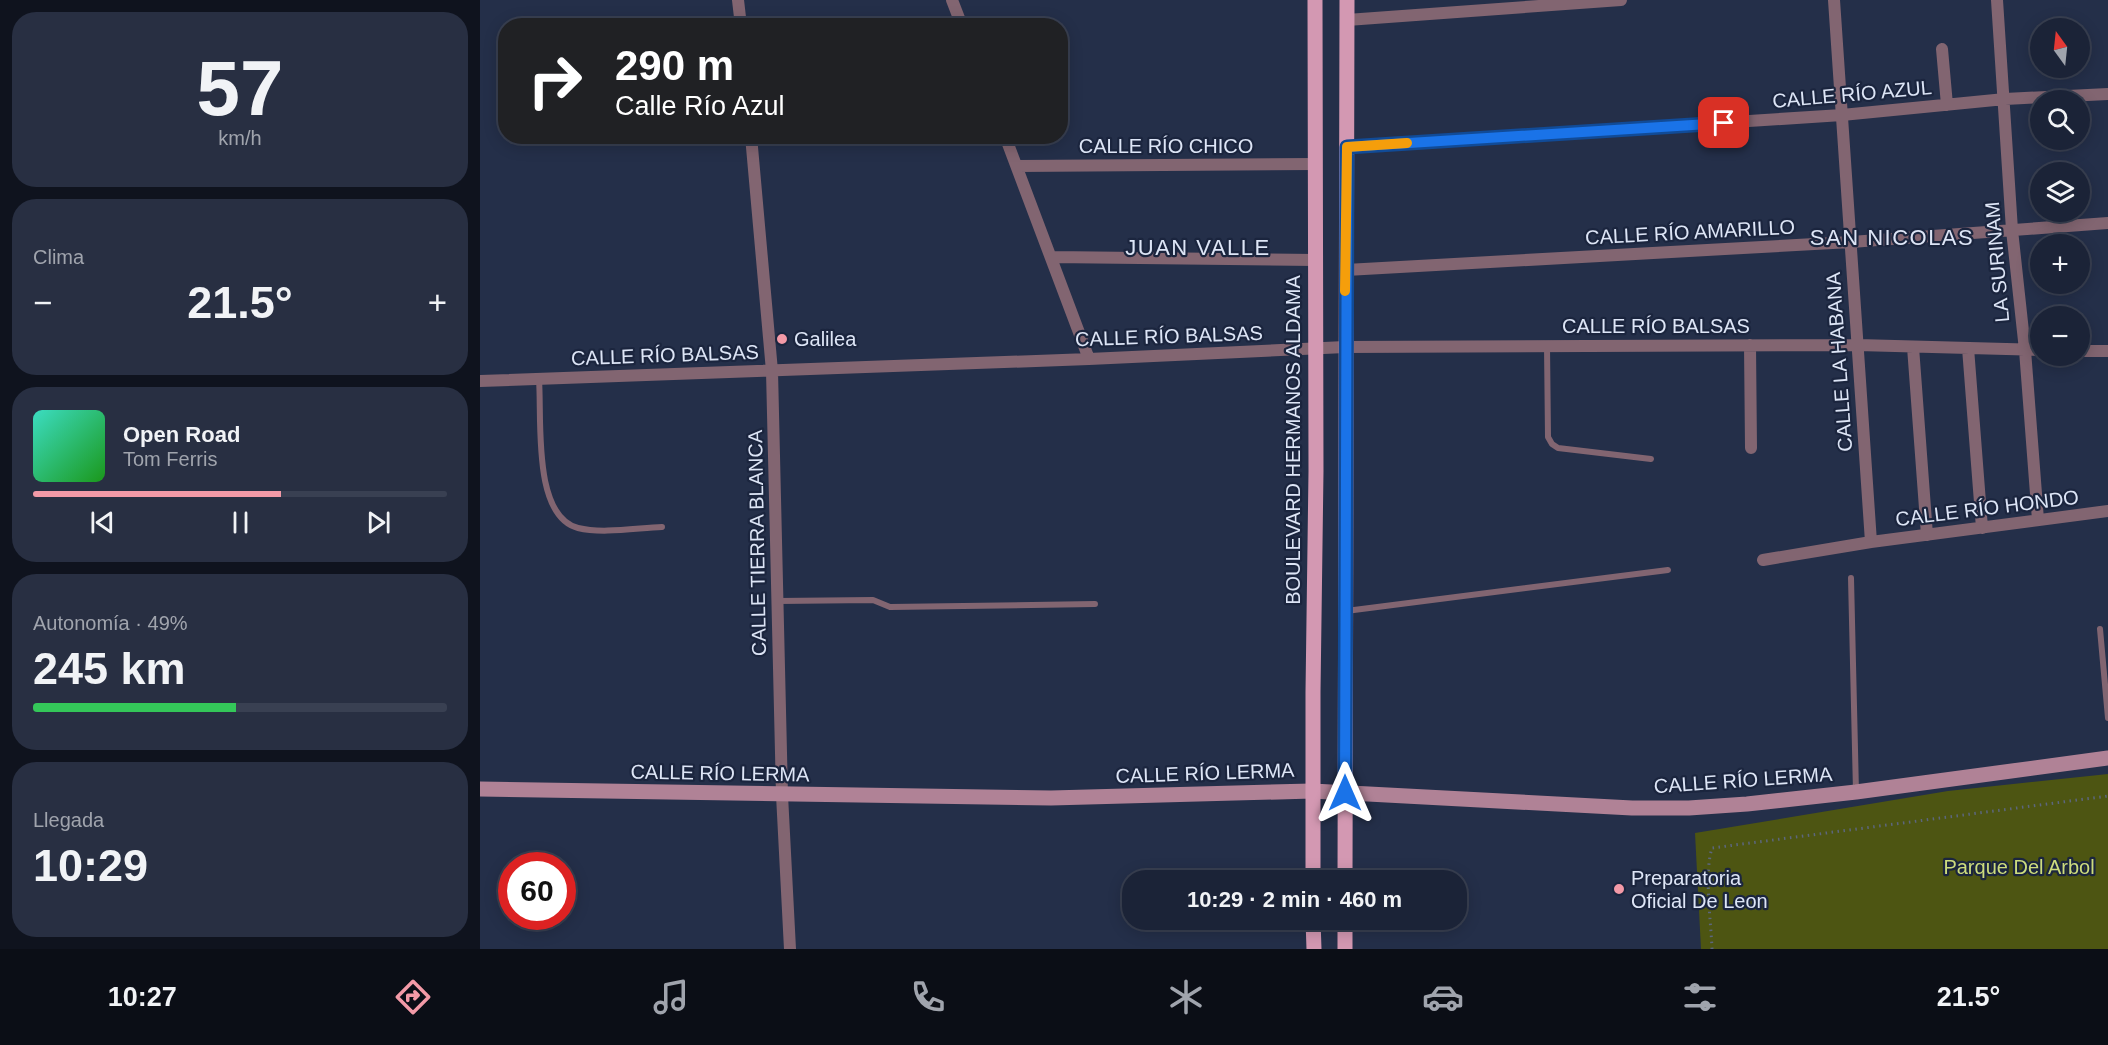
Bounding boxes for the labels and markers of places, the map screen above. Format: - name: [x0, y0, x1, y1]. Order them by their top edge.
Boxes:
- pin: [1698, 97, 1749, 148]
- place label: Galilea: [794, 328, 857, 350]
- marker: Galilea: [775, 332, 789, 346]
- place label: Preparatoria Oficial De Leon: [1631, 867, 1768, 912]
- marker: Preparatoria Oficial De Leon: [1612, 882, 1626, 896]

